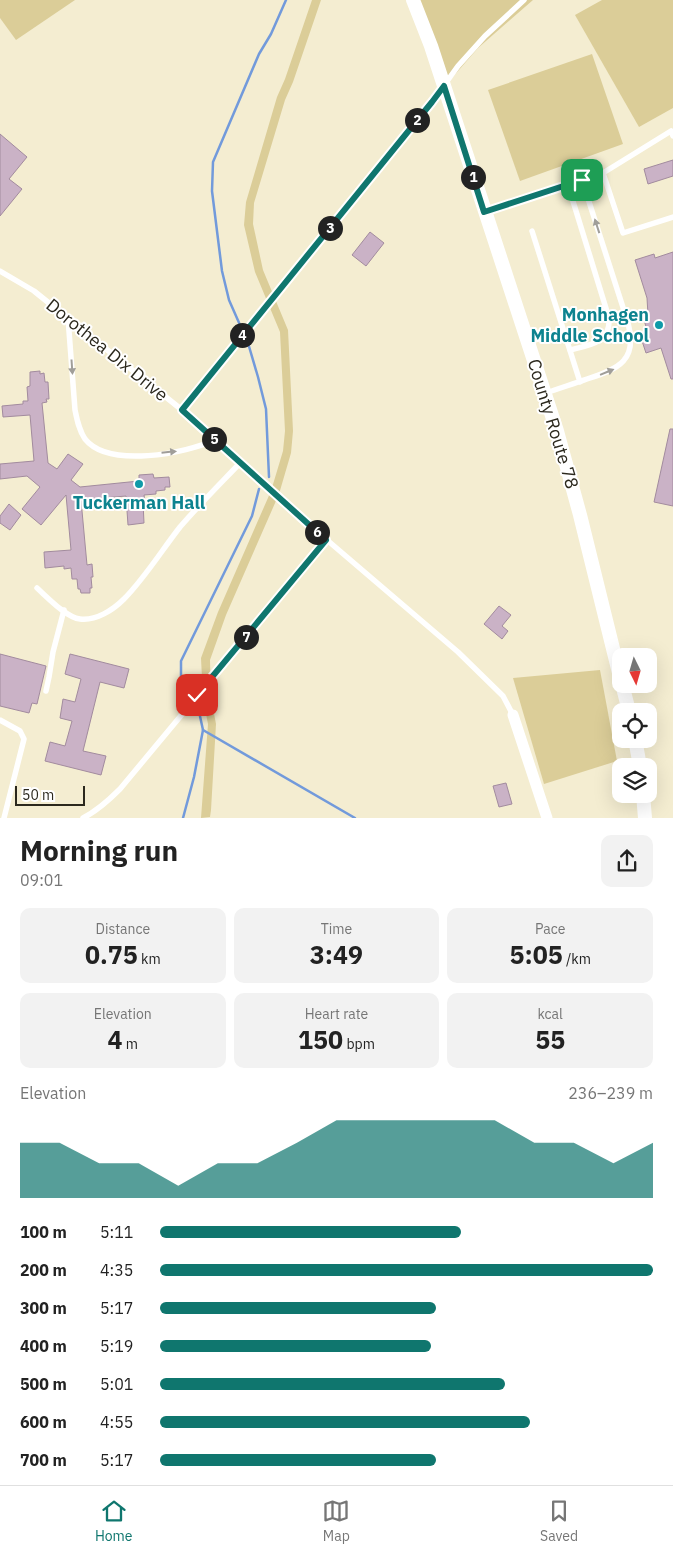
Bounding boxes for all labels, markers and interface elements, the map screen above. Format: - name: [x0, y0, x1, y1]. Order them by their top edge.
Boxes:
- pin: 2: [404, 108, 430, 132]
- text: 2: [413, 111, 422, 129]
- pin: [561, 159, 603, 201]
- pin: 1: [460, 164, 486, 190]
- icon: arrive: [568, 166, 596, 194]
- text: 1: [469, 168, 478, 186]
- pin: 3: [318, 216, 342, 240]
- text: 3: [326, 219, 335, 237]
- one-way arrow: [593, 219, 600, 234]
- street label: Dorothea Dix Drive: [41, 293, 173, 406]
- place label: Monhagen Middle School: [530, 303, 650, 347]
- marker: Monhagen Middle School: [653, 319, 665, 331]
- pin: 4: [230, 322, 254, 348]
- text: 4: [238, 326, 247, 344]
- street label: County Route 78: [523, 356, 584, 492]
- one-way arrow: [68, 359, 76, 375]
- one-way arrow: [600, 368, 614, 376]
- pin: 5: [202, 426, 226, 452]
- text: 5: [210, 430, 219, 448]
- one-way arrow: [161, 448, 177, 456]
- marker: Tuckerman Hall: [133, 478, 145, 490]
- place label: Tuckerman Hall: [73, 491, 206, 514]
- pin: 6: [304, 520, 330, 544]
- text: 6: [313, 523, 322, 541]
- pin: 7: [234, 624, 258, 650]
- text: 7: [242, 628, 251, 646]
- north arrow: [612, 648, 658, 692]
- map controls: [612, 648, 657, 803]
- pin: [176, 674, 218, 716]
- icon: check: [183, 681, 211, 709]
- button: locate: [612, 703, 657, 748]
- button: layers: [612, 758, 657, 803]
- scale bar: [15, 782, 85, 806]
- text: 50 m: [22, 786, 54, 804]
- text: Morning run: [20, 832, 178, 869]
- button: share: [601, 835, 653, 887]
- text: 09:01: [20, 870, 63, 890]
- text: Distance: [96, 920, 150, 938]
- text: Time: [321, 920, 352, 938]
- text: Pace: [535, 920, 565, 938]
- text: 0.75: [85, 938, 138, 971]
- text: 3:49: [310, 938, 363, 971]
- text: 5:05: [509, 938, 563, 971]
- text: km: [138, 950, 161, 968]
- text: /km: [563, 950, 591, 968]
- text: Elevation: [94, 1005, 152, 1023]
- text: Heart rate: [305, 1005, 368, 1023]
- text: kcal: [537, 1005, 563, 1023]
- text: 4: [108, 1023, 123, 1056]
- text: 150: [298, 1023, 343, 1056]
- text: 55: [535, 1023, 565, 1056]
- text: m: [123, 1035, 138, 1053]
- text: bpm: [343, 1035, 375, 1053]
- text: Elevation: [20, 1083, 86, 1103]
- text: 236–239 m: [568, 1083, 653, 1103]
- text: 100 m: [20, 1222, 67, 1242]
- text: 5:11: [100, 1222, 133, 1242]
- text: 200 m: [20, 1260, 67, 1280]
- text: 4:35: [100, 1260, 133, 1280]
- text: 300 m: [20, 1298, 67, 1318]
- text: 5:17: [100, 1298, 133, 1318]
- text: 400 m: [20, 1336, 67, 1356]
- text: 5:19: [100, 1336, 133, 1356]
- text: 500 m: [20, 1374, 67, 1394]
- text: 5:01: [100, 1374, 133, 1394]
- text: 600 m: [20, 1412, 67, 1432]
- text: 4:55: [100, 1412, 133, 1432]
- text: 700 m: [20, 1450, 67, 1470]
- text: 5:17: [100, 1450, 133, 1470]
- tab: Home: [95, 1497, 133, 1545]
- tab: Map: [322, 1497, 350, 1545]
- tab: Saved: [540, 1497, 578, 1545]

